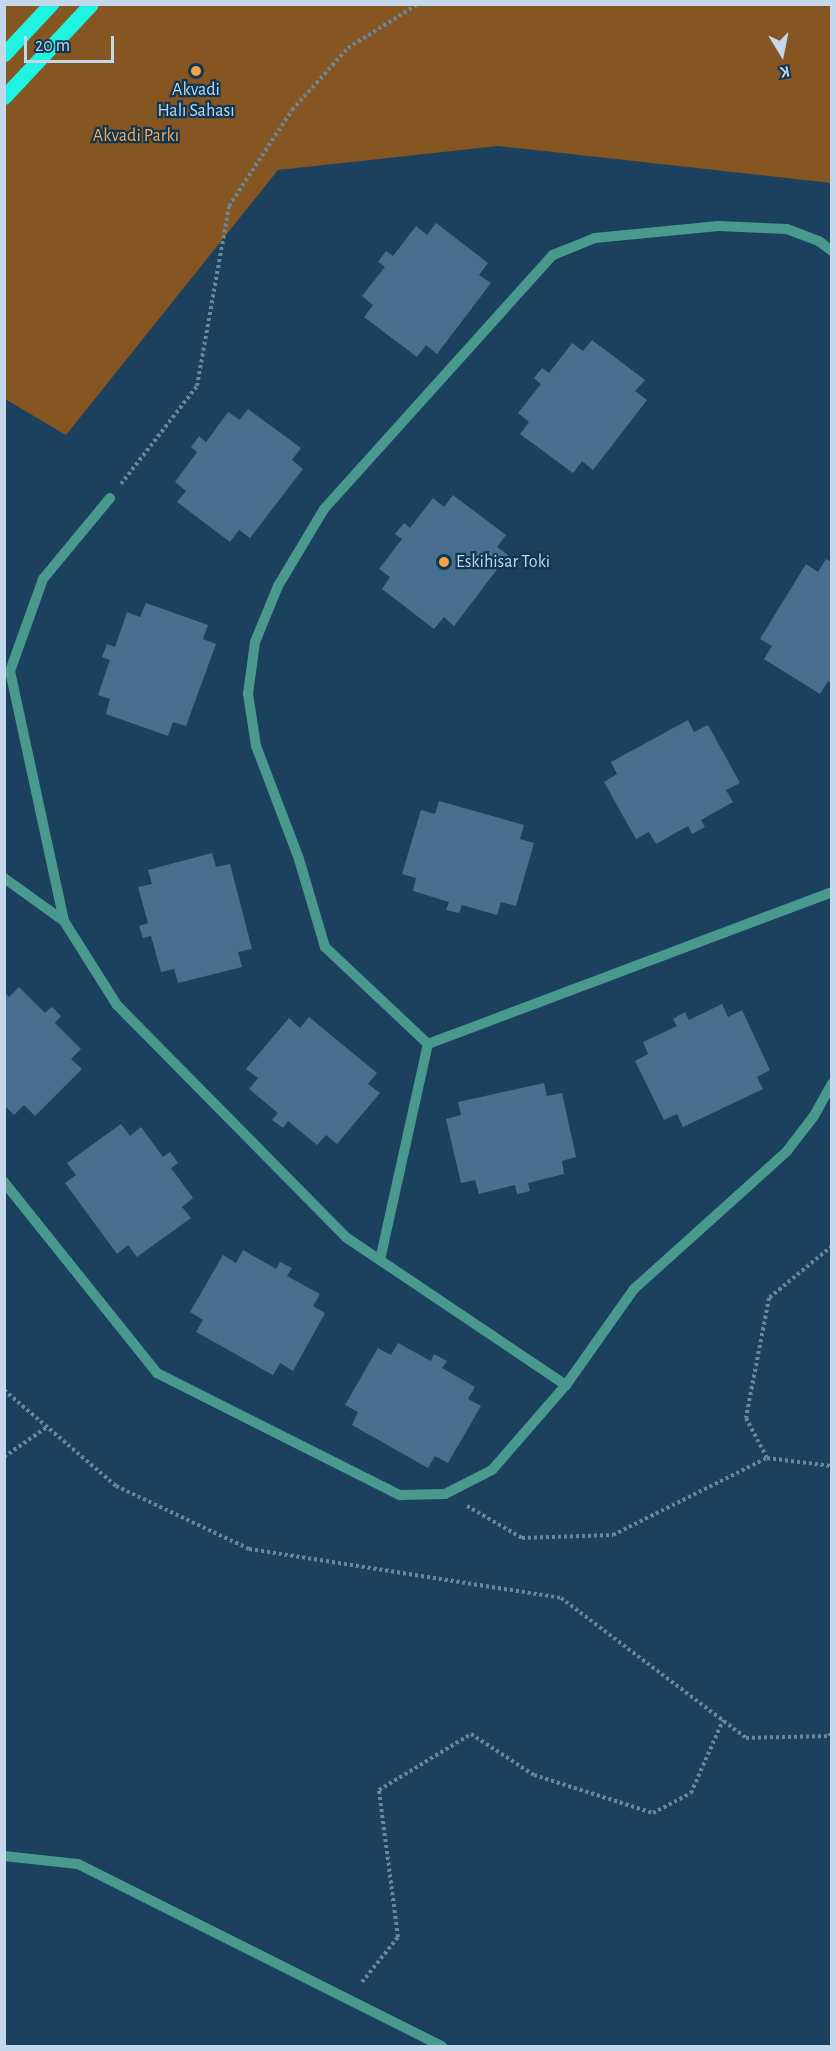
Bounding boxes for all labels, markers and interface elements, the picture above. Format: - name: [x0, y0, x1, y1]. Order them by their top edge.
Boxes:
- scale bar: [27, 24, 117, 62]
- north arrow: [752, 24, 812, 84]
- text: 20 m: [35, 37, 70, 55]
- text: K: [779, 63, 791, 80]
- marker: Akvadi Halı Sahası: [189, 64, 203, 78]
- place label: Akvadi Halı Sahası: [157, 80, 235, 122]
- park label: Akvadi Parkı: [93, 125, 179, 147]
- place label: Eskihisar Toki: [456, 551, 550, 573]
- marker: Eskihisar Toki: [437, 555, 451, 569]

